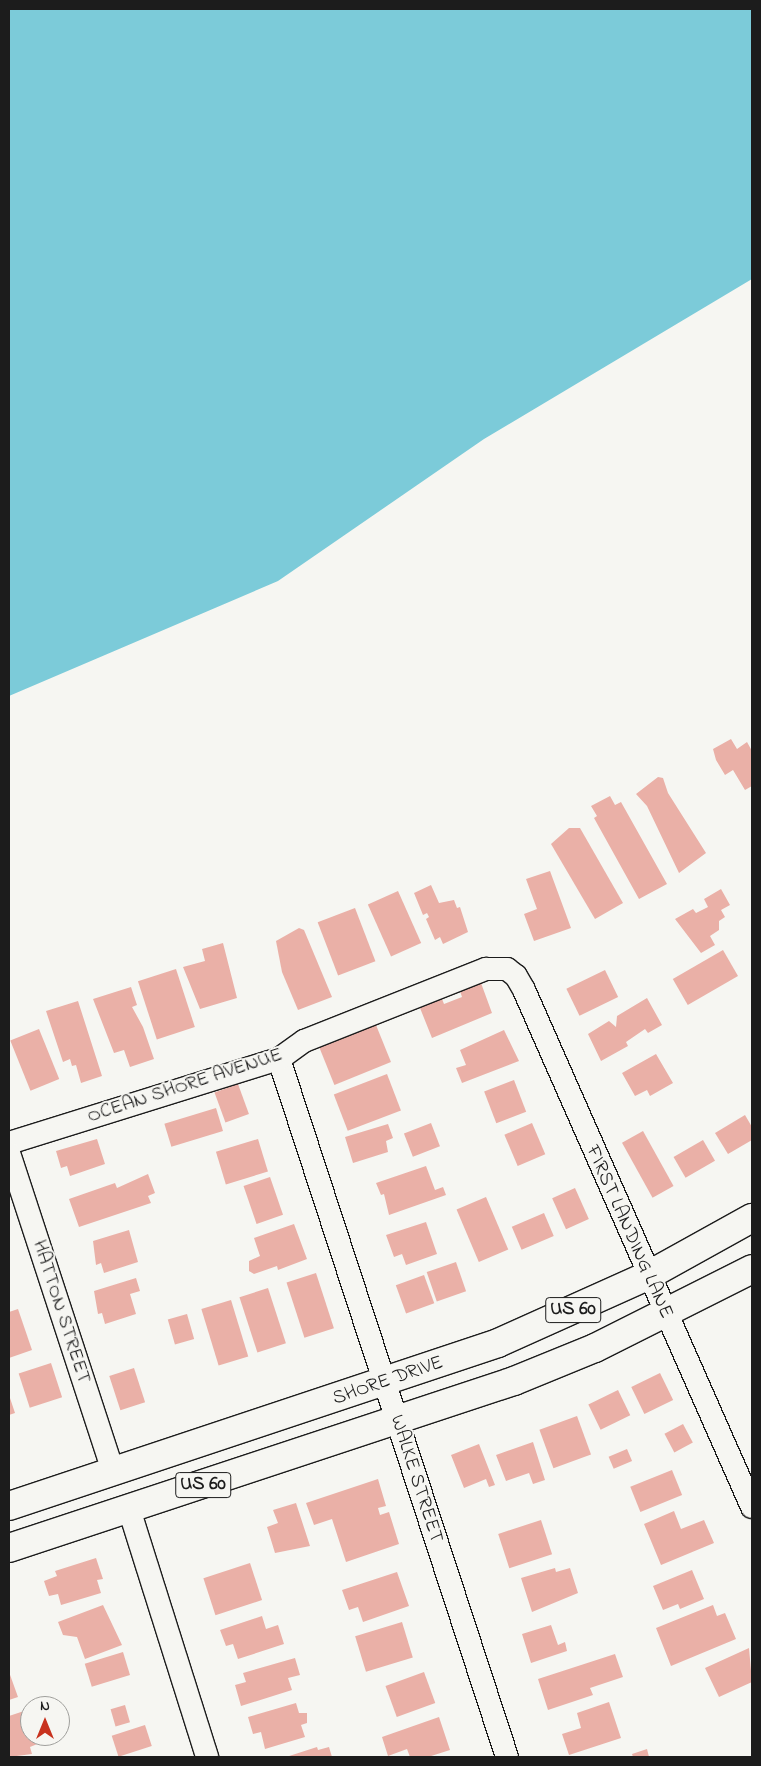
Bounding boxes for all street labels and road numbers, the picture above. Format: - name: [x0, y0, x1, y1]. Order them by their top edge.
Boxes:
- street label: OCEAN SHORE AVENUE: [84, 1043, 286, 1129]
- street label: FIRST LANDING LANE: [580, 1142, 678, 1322]
- street label: HATTON STREET: [26, 1237, 96, 1387]
- road number: US 60: [544, 1294, 602, 1326]
- street label: SHORE DRIVE: [330, 1351, 446, 1411]
- street label: WALKE STREET: [384, 1412, 448, 1546]
- road number: US 60: [174, 1468, 232, 1502]

